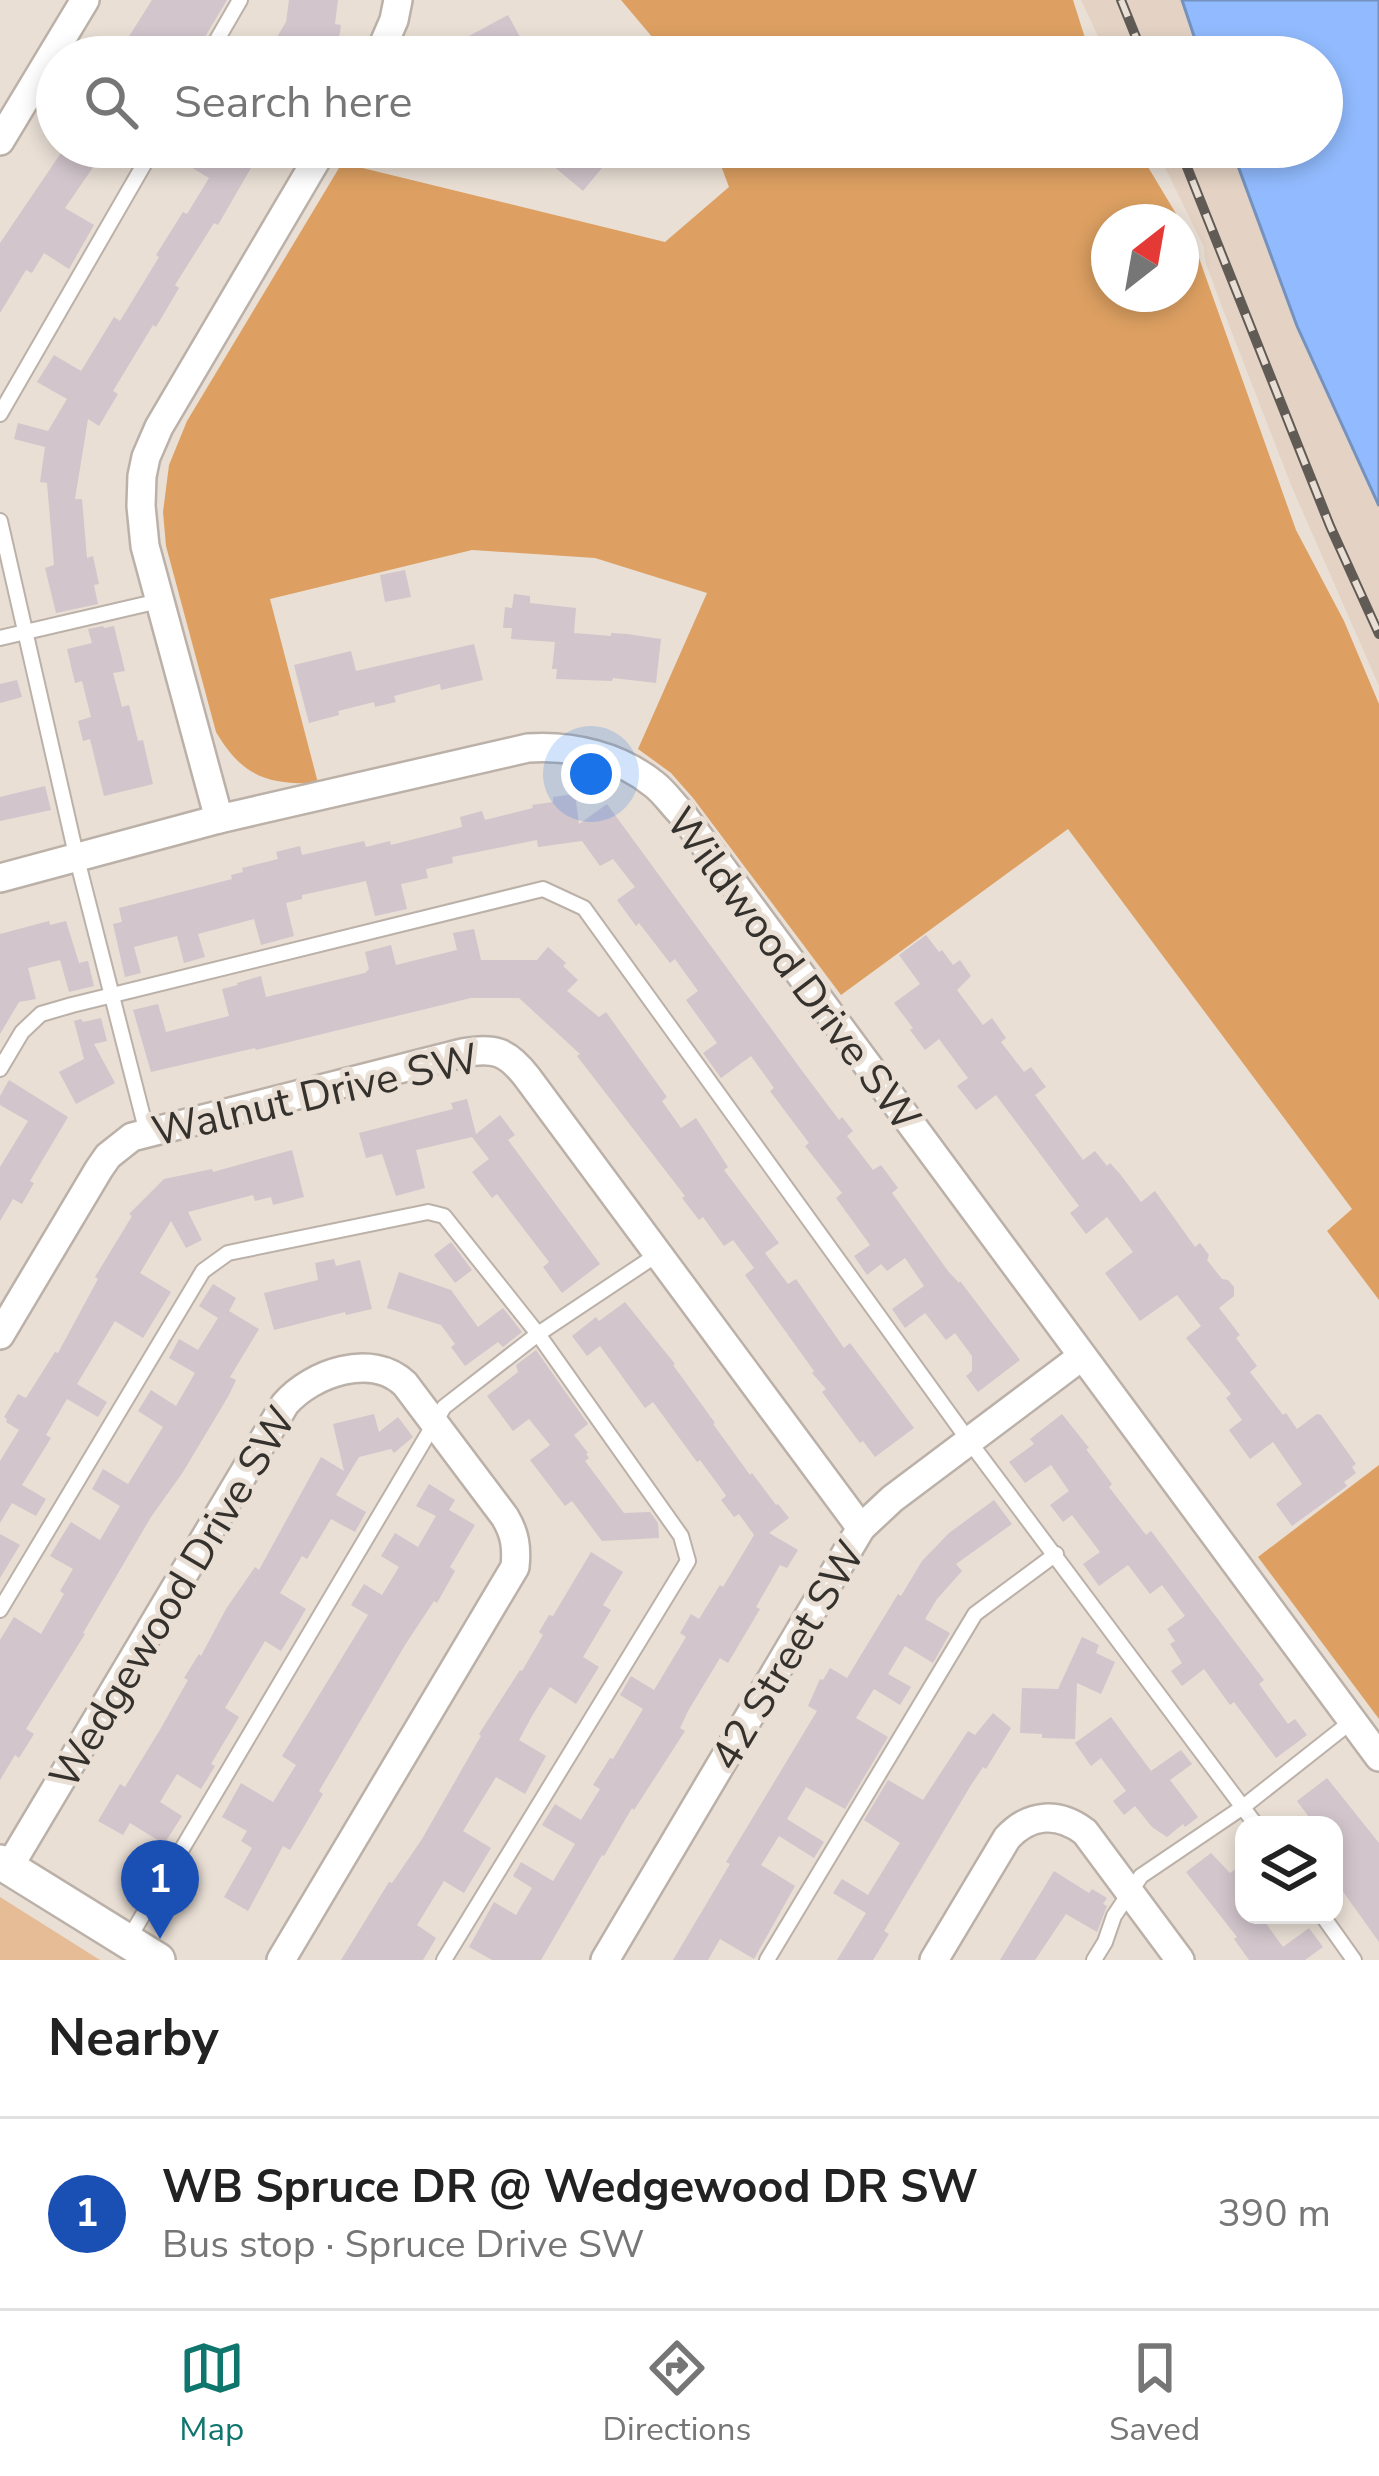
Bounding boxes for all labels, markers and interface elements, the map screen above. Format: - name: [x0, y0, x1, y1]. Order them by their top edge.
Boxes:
- search box: [36, 36, 1343, 168]
- icon: search: [78, 69, 144, 135]
- text: Search here: [174, 72, 413, 133]
- north arrow: [1091, 204, 1199, 312]
- your location: [561, 744, 621, 804]
- street label: Wildwood Drive SW: [652, 796, 933, 1143]
- street label: Walnut Drive SW: [146, 1030, 484, 1161]
- street label: Wedgewood Drive SW: [37, 1396, 310, 1799]
- street label: 42 Street SW: [697, 1530, 879, 1781]
- map controls: [1235, 1816, 1343, 1924]
- button: layers: [1235, 1816, 1343, 1924]
- pin: 1: [121, 1840, 199, 1939]
- text: Nearby: [48, 2003, 219, 2073]
- text: WB Spruce DR @ Wedgewood DR SW: [162, 2157, 978, 2218]
- text: 1: [75, 2187, 99, 2240]
- text: 390 m: [1217, 2187, 1331, 2240]
- text: Bus stop · Spruce Drive SW: [162, 2218, 644, 2271]
- tab: Map: [179, 2335, 245, 2452]
- tab: Directions: [603, 2335, 751, 2452]
- tab: Saved: [1109, 2335, 1200, 2452]

